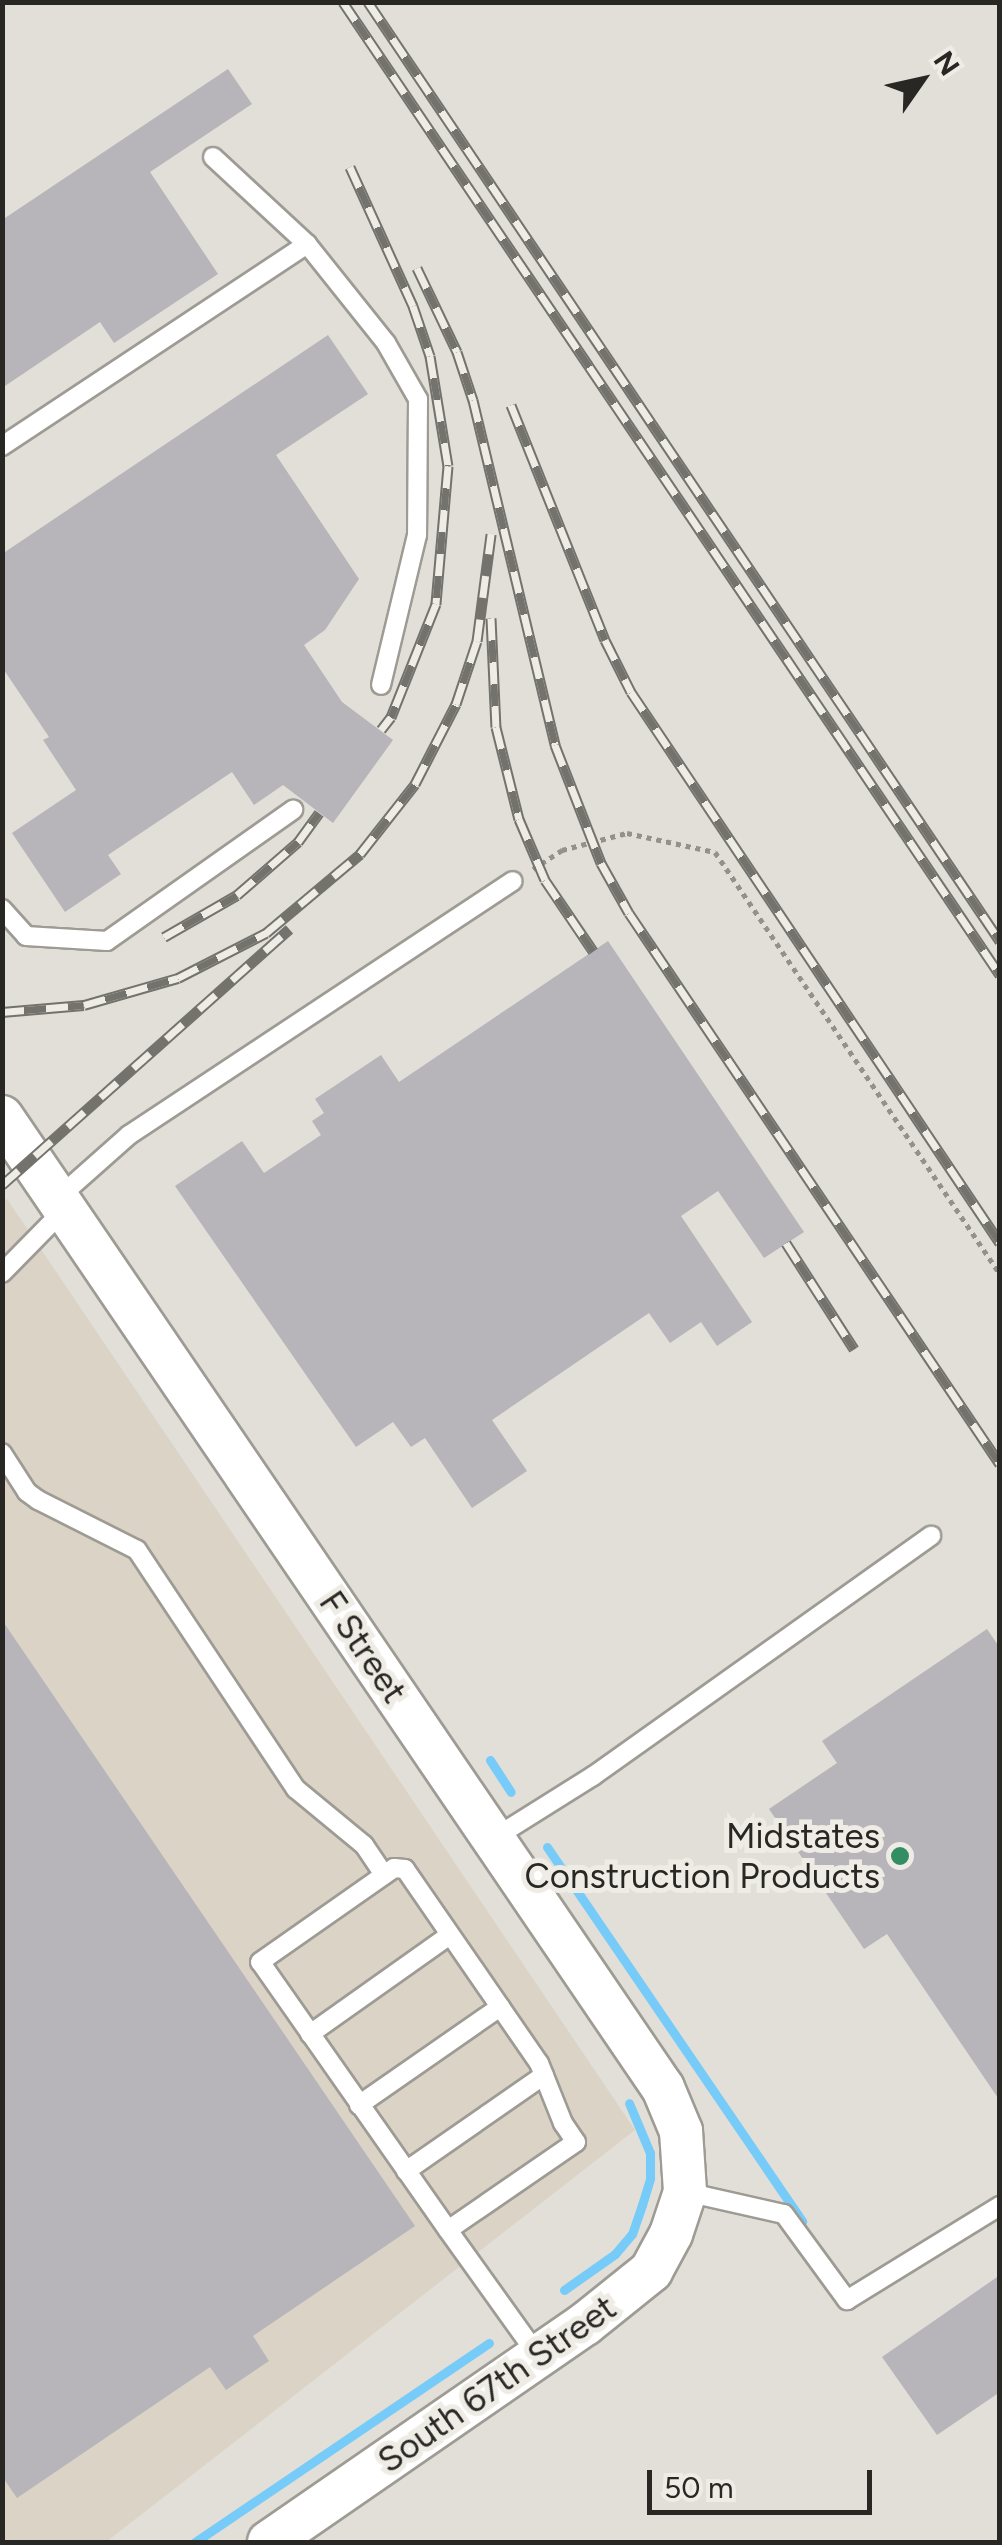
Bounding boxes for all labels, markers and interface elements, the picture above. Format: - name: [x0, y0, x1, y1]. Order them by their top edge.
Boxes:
- north arrow: [872, 30, 972, 130]
- text: N: [927, 45, 967, 82]
- street label: F Street: [310, 1583, 416, 1711]
- place label: Midstates Construction Products: [525, 1815, 880, 1897]
- marker: Midstates Construction Products: [889, 1845, 911, 1867]
- street label: South 67th Street: [370, 2286, 624, 2482]
- scale bar: [652, 2450, 877, 2512]
- text: 50 m: [664, 2469, 733, 2506]

